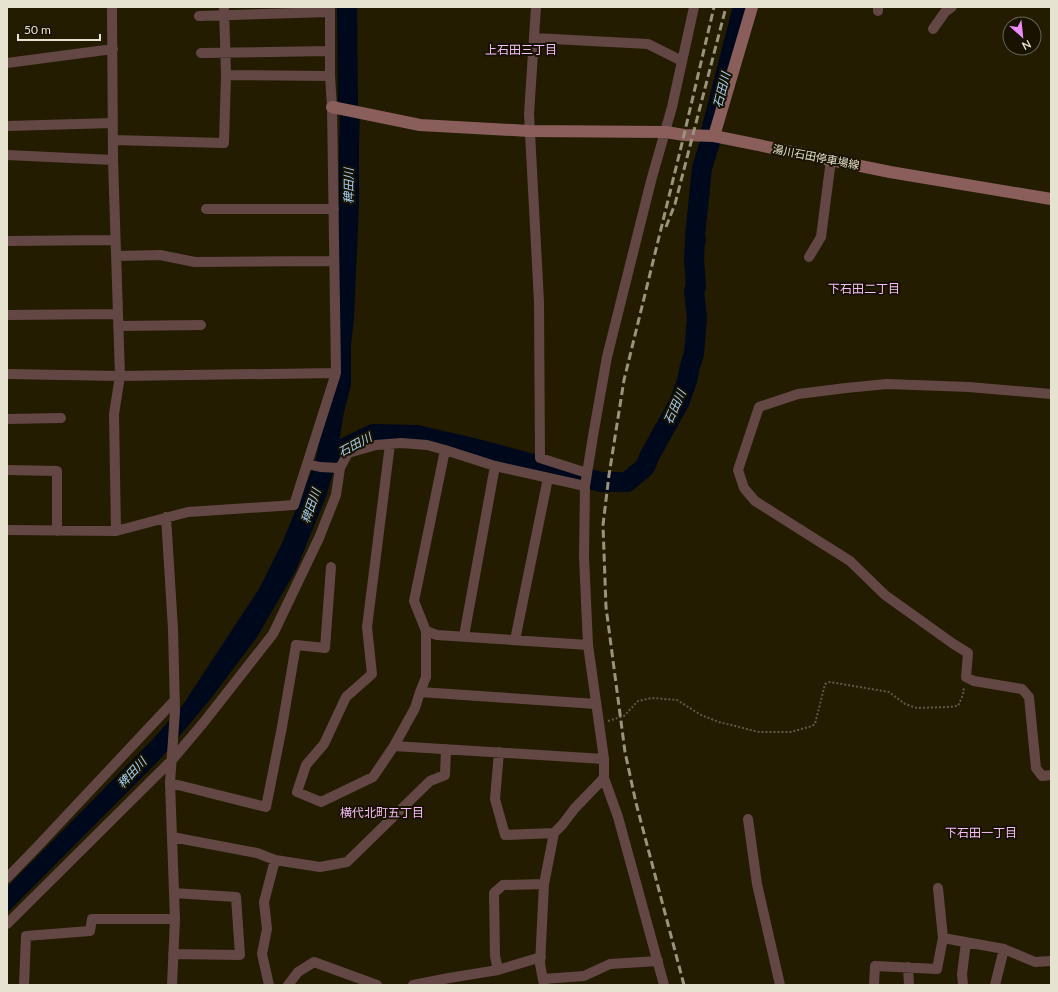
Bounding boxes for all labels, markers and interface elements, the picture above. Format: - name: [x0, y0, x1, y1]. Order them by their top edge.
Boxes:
- scale bar: [18, 16, 100, 42]
- north arrow: [1002, 16, 1042, 56]
- text: 50 m: [24, 22, 51, 37]
- text: N: [1020, 38, 1033, 53]
- district label: 上石田三丁目: [485, 42, 557, 57]
- water label: 石田川: [710, 69, 734, 109]
- street label: 湯川石田停車場線: [772, 142, 861, 171]
- water label: 稗田川: [341, 166, 356, 204]
- district label: 下石田二丁目: [828, 281, 900, 296]
- water label: 石田川: [660, 385, 690, 426]
- water label: 石田川: [335, 429, 376, 460]
- water label: 稗田川: [298, 484, 324, 525]
- water label: 稗田川: [114, 753, 151, 791]
- district label: 横代北町五丁目: [340, 805, 424, 820]
- district label: 下石田一丁目: [945, 825, 1017, 840]

